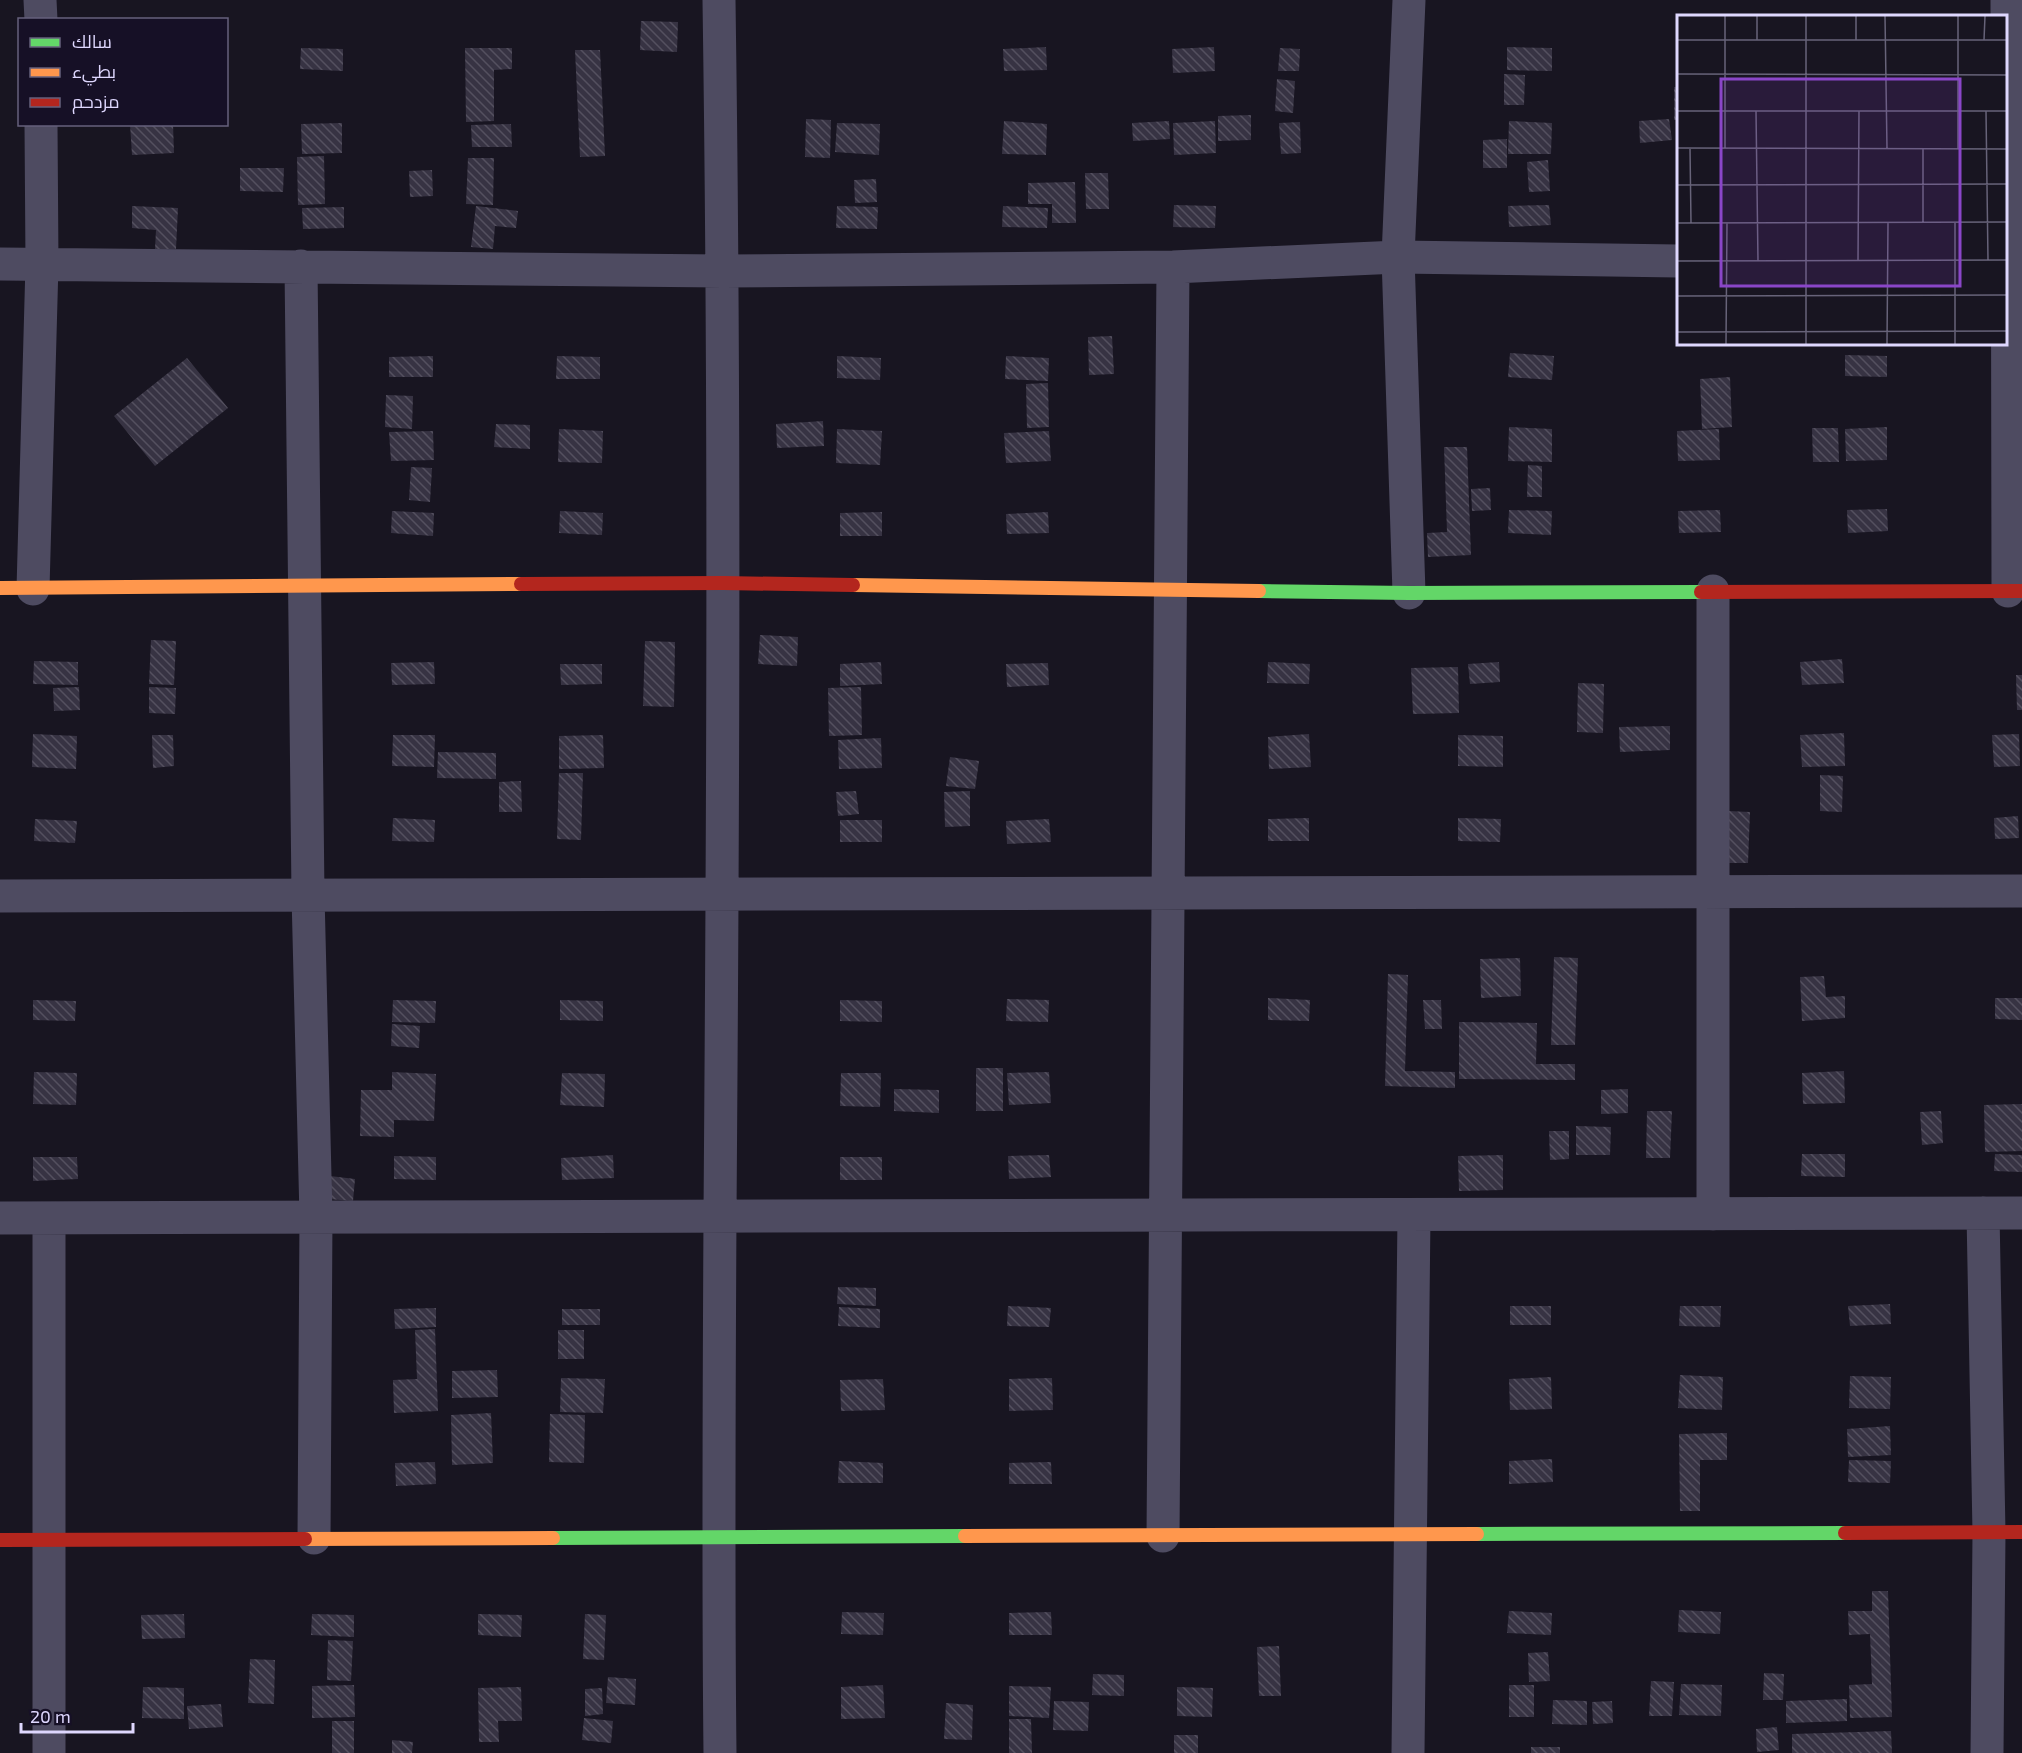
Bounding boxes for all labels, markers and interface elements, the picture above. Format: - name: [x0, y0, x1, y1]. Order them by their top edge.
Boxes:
- inset map: [1677, 15, 2007, 345]
- legend: [18, 18, 228, 126]
- text: سالك: [72, 30, 112, 52]
- text: بطيء: [72, 60, 116, 86]
- text: مزدحم: [72, 90, 120, 114]
- scale bar: [21, 1696, 134, 1734]
- text: 20 m: [30, 1705, 71, 1727]

